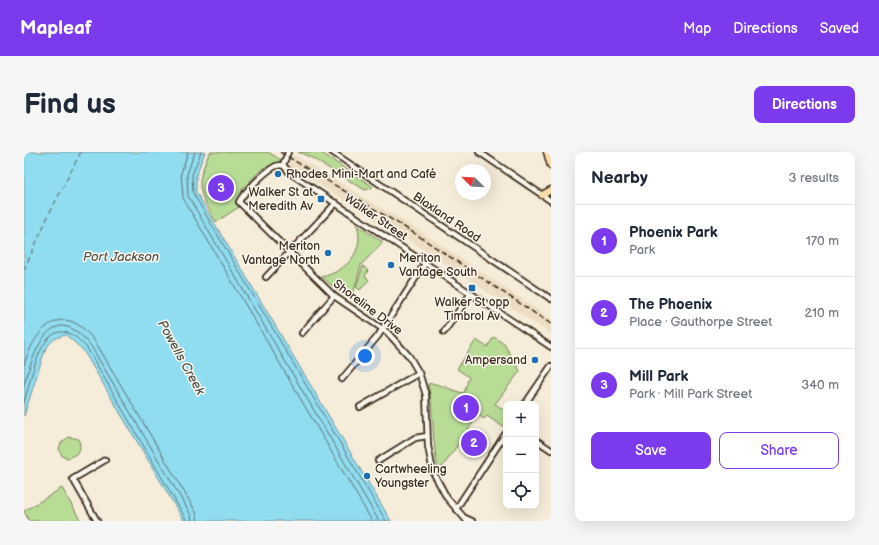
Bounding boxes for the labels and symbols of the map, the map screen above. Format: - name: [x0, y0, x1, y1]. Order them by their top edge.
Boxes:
- north arrow: [455, 164, 491, 200]
- place label: Rhodes Mini-Mart and Café: [286, 167, 436, 182]
- marker: Rhodes Mini-Mart and Café: [273, 169, 283, 179]
- pin: 3: [208, 173, 234, 203]
- place label: Walker St at Meredith Av: [248, 185, 313, 214]
- street label: Blaxland Road: [410, 189, 484, 246]
- street label: Walker Street: [341, 191, 410, 244]
- marker: Walker St at Meredith Av: [316, 194, 326, 204]
- place label: Meriton Vantage North: [242, 239, 320, 268]
- marker: Meriton Vantage North: [323, 248, 333, 258]
- water label: Port Jackson: [83, 249, 159, 265]
- place label: Meriton Vantage South: [399, 251, 478, 280]
- marker: Meriton Vantage South: [386, 260, 396, 270]
- street label: Shoreline Drive: [330, 277, 405, 338]
- marker: Walker St opp Timbrol Av: [467, 283, 477, 293]
- place label: Walker St opp Timbrol Av: [435, 295, 509, 324]
- water label: Powells Creek: [154, 317, 209, 398]
- your location: [355, 346, 375, 366]
- place label: Ampersand: [465, 353, 527, 368]
- marker: Ampersand: [530, 355, 540, 365]
- pin: 1: [453, 393, 479, 423]
- pin: 2: [461, 428, 487, 458]
- place label: Cartwheeling Youngster: [374, 462, 447, 491]
- marker: Cartwheeling Youngster: [362, 471, 372, 481]

